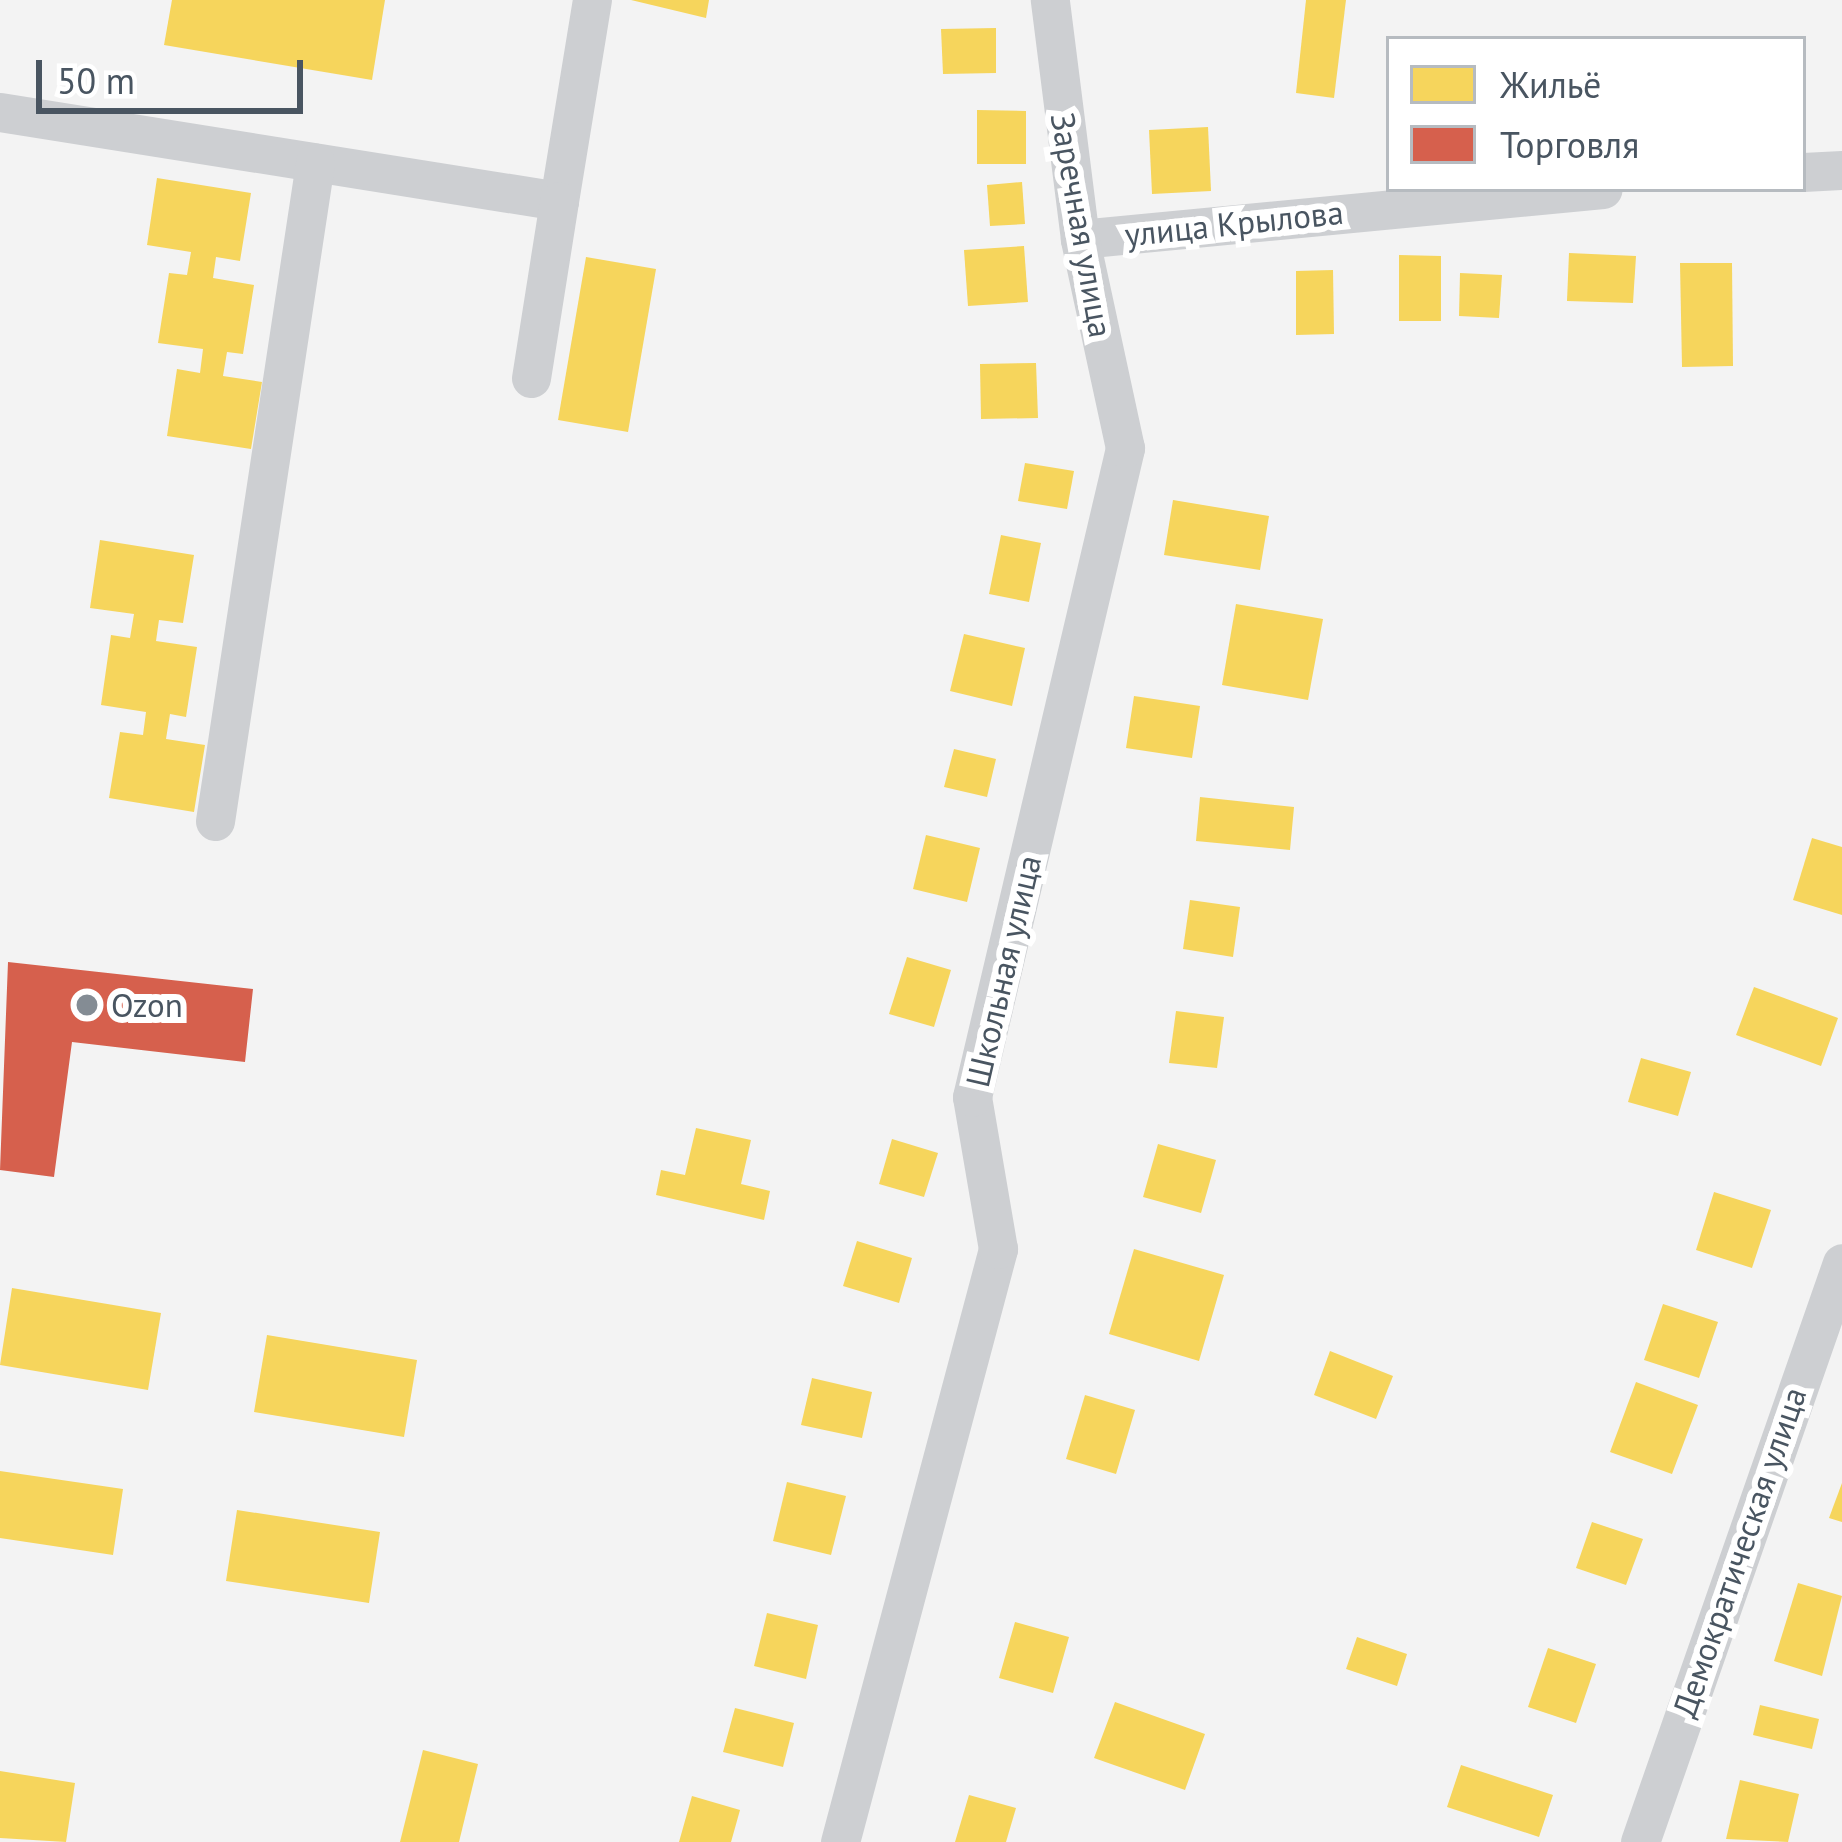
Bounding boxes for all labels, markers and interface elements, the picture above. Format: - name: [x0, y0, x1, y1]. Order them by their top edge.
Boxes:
- scale bar: [42, 36, 309, 110]
- legend: [1386, 36, 1806, 192]
- text: 50 m: [57, 57, 135, 104]
- text: Жильё: [1500, 61, 1601, 108]
- street label: Заречная улица: [1043, 109, 1121, 341]
- text: Торговля: [1500, 121, 1639, 168]
- street label: улица Крылова: [1123, 192, 1345, 254]
- street label: Школьная улица: [957, 851, 1049, 1091]
- place label: Ozon: [111, 985, 183, 1025]
- marker: Ozon: [74, 992, 100, 1018]
- street label: Демократическая улица: [1664, 1382, 1814, 1722]

